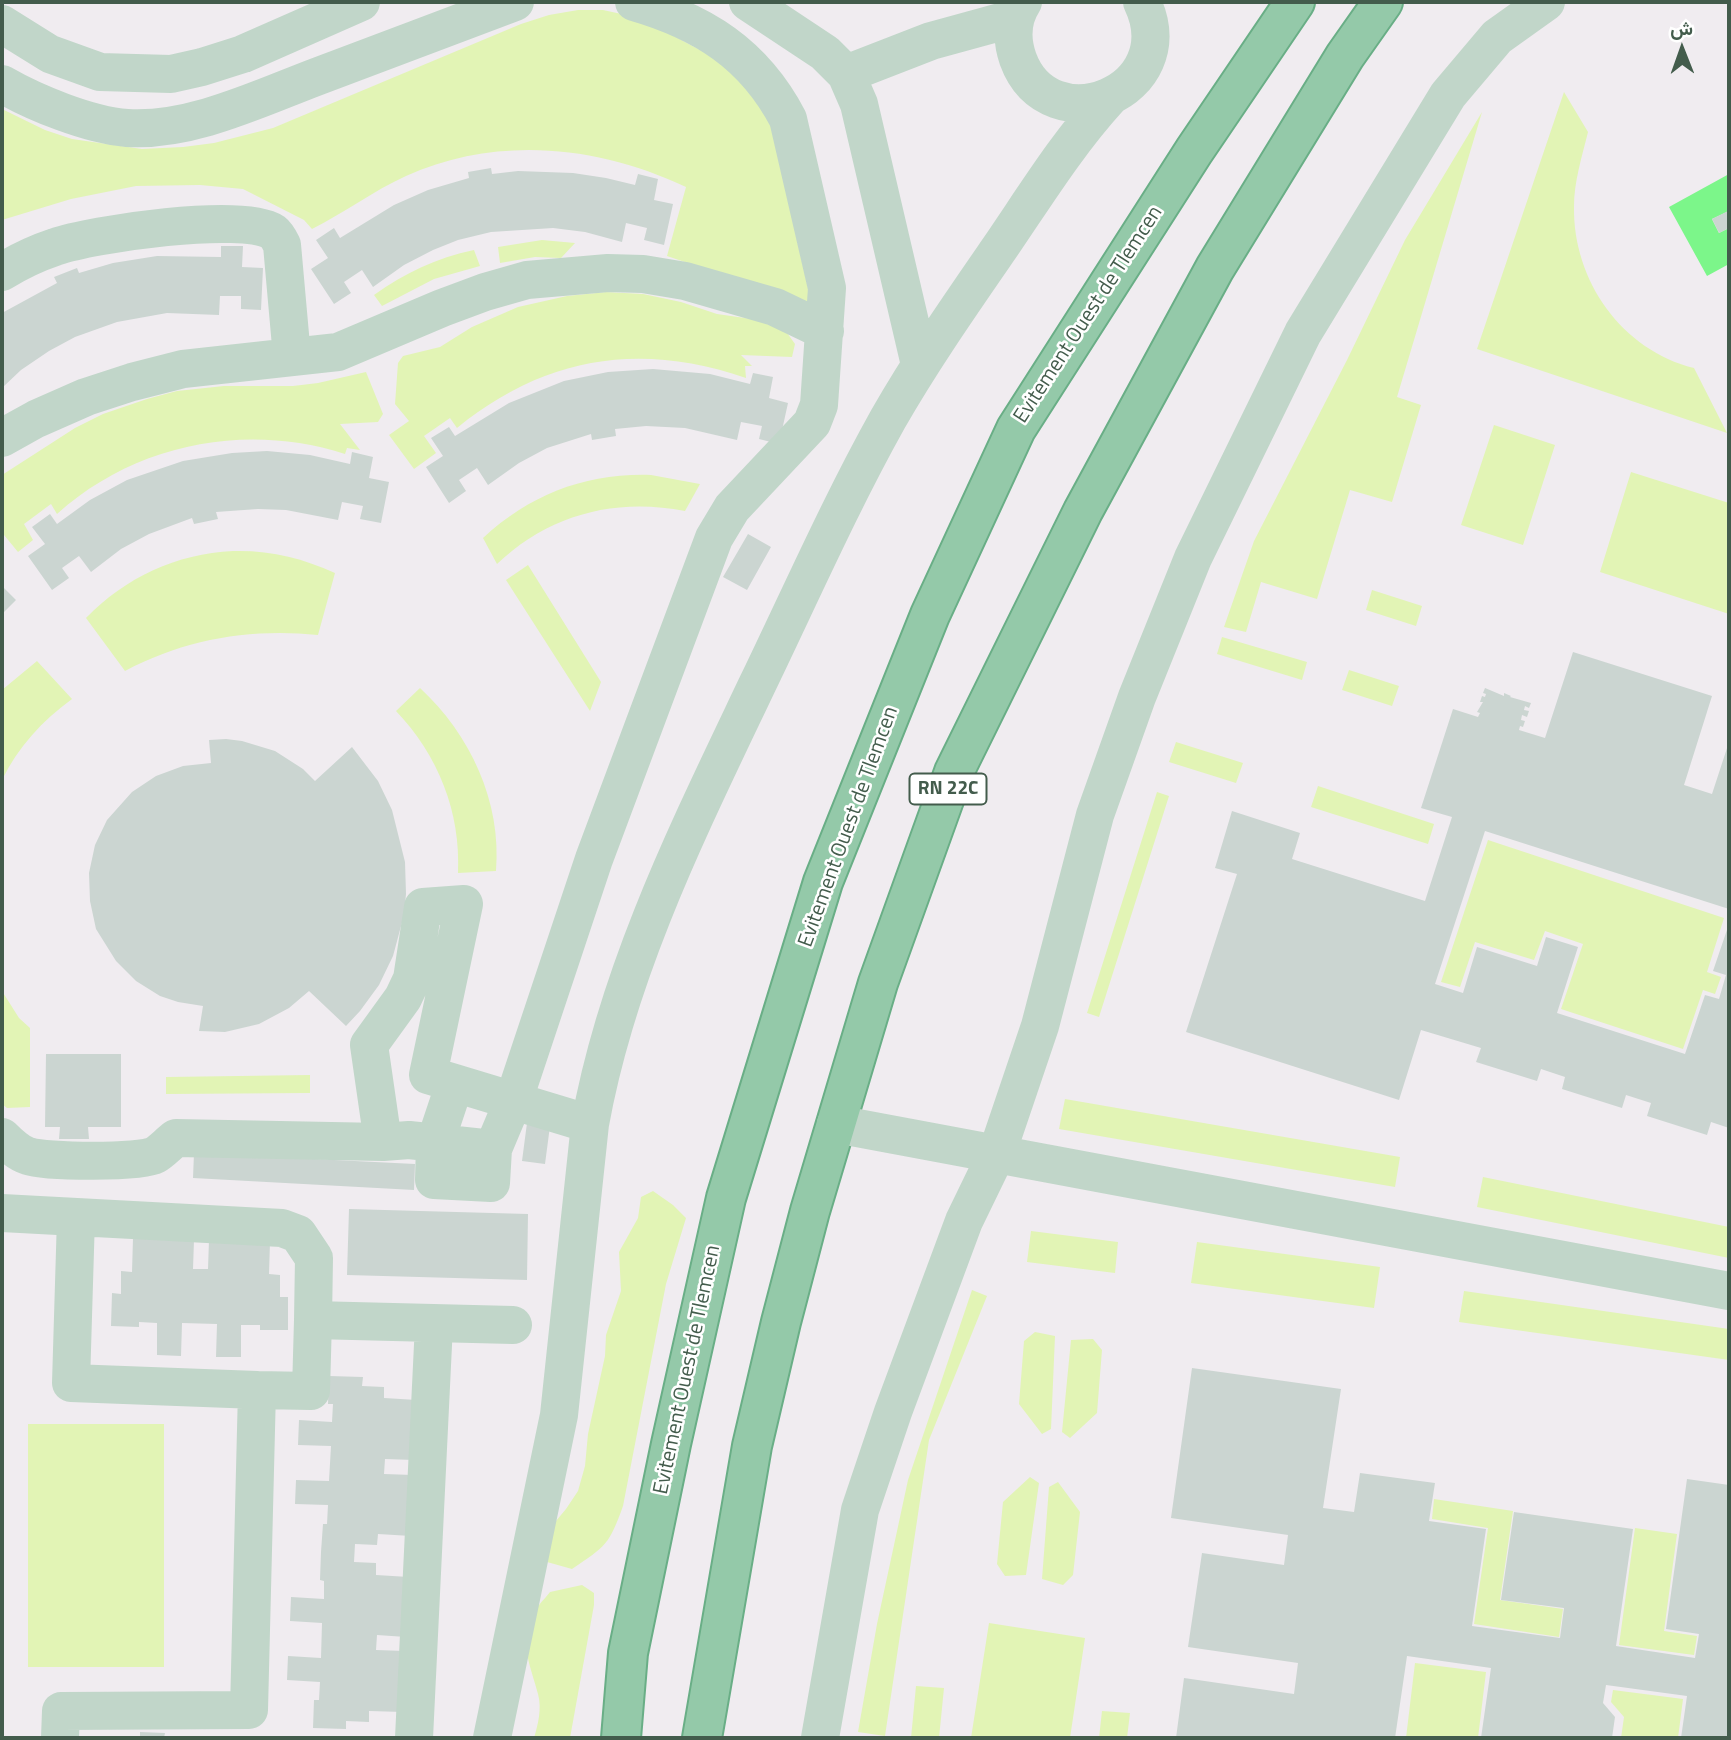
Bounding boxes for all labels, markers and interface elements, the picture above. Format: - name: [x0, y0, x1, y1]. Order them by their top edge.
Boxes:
- text: ش: [1670, 13, 1693, 42]
- north arrow: [1647, 14, 1717, 84]
- street label: Evitement Ouest de Tlemcen: [1009, 202, 1169, 428]
- street label: Evitement Ouest de Tlemcen: [794, 703, 904, 951]
- road number: RN 22C: [909, 774, 986, 804]
- street label: Evitement Ouest de Tlemcen: [649, 1243, 727, 1497]

